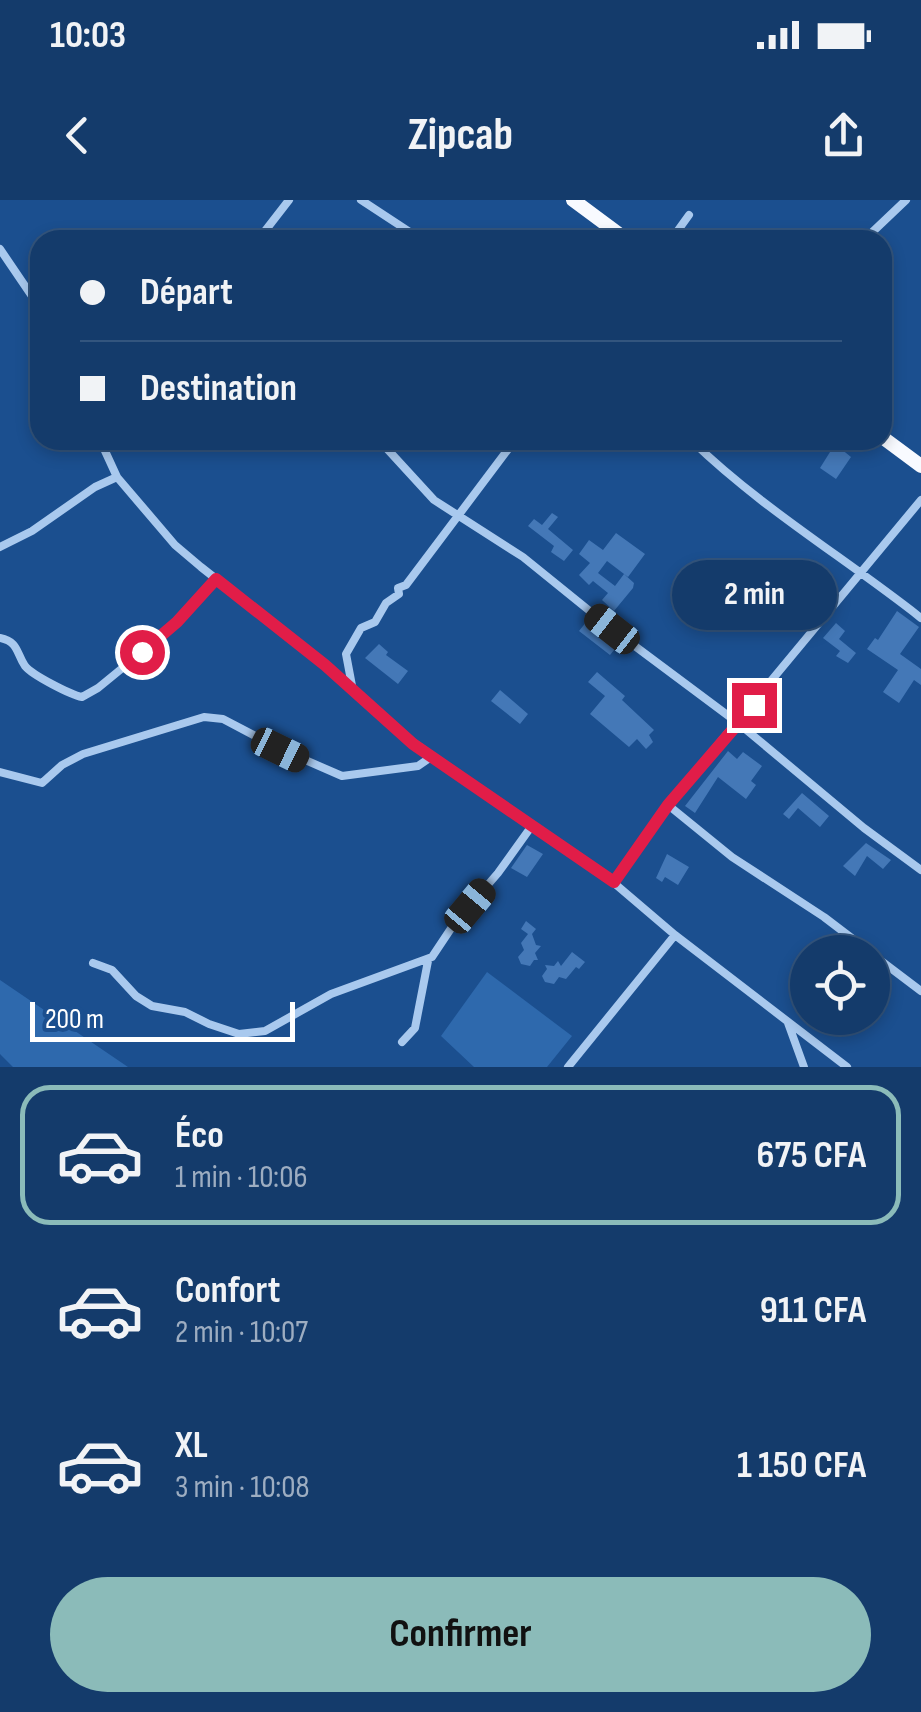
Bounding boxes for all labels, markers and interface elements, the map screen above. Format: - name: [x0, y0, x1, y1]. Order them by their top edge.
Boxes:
- text: 10:03: [50, 13, 126, 58]
- icon: back: [50, 108, 105, 163]
- text: Zipcab: [408, 108, 513, 163]
- icon: share: [816, 108, 871, 163]
- text: Départ: [140, 270, 233, 315]
- text: Destination: [140, 366, 297, 411]
- callout: 2 min: [672, 560, 836, 630]
- text: 2 min: [724, 575, 785, 614]
- car: [579, 599, 645, 659]
- route start: [120, 630, 165, 675]
- route end: [732, 683, 777, 728]
- car: [246, 723, 314, 777]
- car: [439, 873, 501, 939]
- map controls: [790, 935, 890, 1035]
- button: locate: [790, 935, 890, 1035]
- scale bar: [30, 997, 295, 1041]
- text: 200 m: [45, 1003, 104, 1036]
- icon: car: [55, 1110, 145, 1200]
- text: Éco: [175, 1113, 224, 1158]
- text: 675 CFA: [757, 1133, 866, 1178]
- text: 1 min · 10:06: [175, 1158, 307, 1197]
- icon: car: [55, 1265, 145, 1355]
- text: Confort: [175, 1268, 280, 1313]
- text: 911 CFA: [760, 1288, 866, 1333]
- text: 2 min · 10:07: [175, 1313, 308, 1352]
- icon: car: [55, 1420, 145, 1510]
- text: XL: [175, 1423, 208, 1468]
- text: 1 150 CFA: [737, 1443, 866, 1488]
- text: 3 min · 10:08: [175, 1468, 310, 1507]
- button: Confirmer: [50, 1577, 871, 1692]

